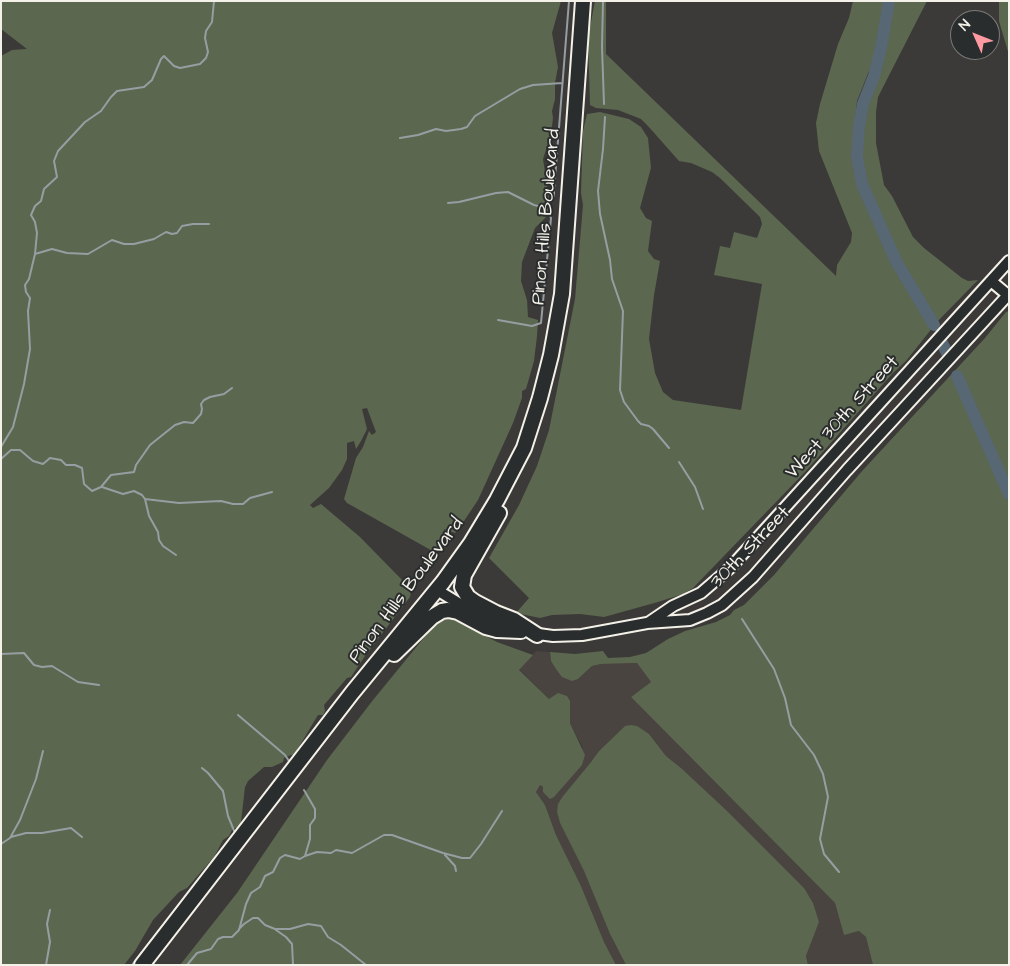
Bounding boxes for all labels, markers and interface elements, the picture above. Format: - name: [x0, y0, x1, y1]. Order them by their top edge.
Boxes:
- north arrow: [950, 10, 1000, 60]
- text: N: [955, 15, 975, 35]
- street label: Pinon Hills Boulevard: [528, 128, 566, 306]
- street label: West 30th Street: [782, 352, 904, 484]
- street label: 30th Street: [706, 502, 796, 594]
- street label: Pinon Hills Boulevard: [345, 514, 469, 668]

